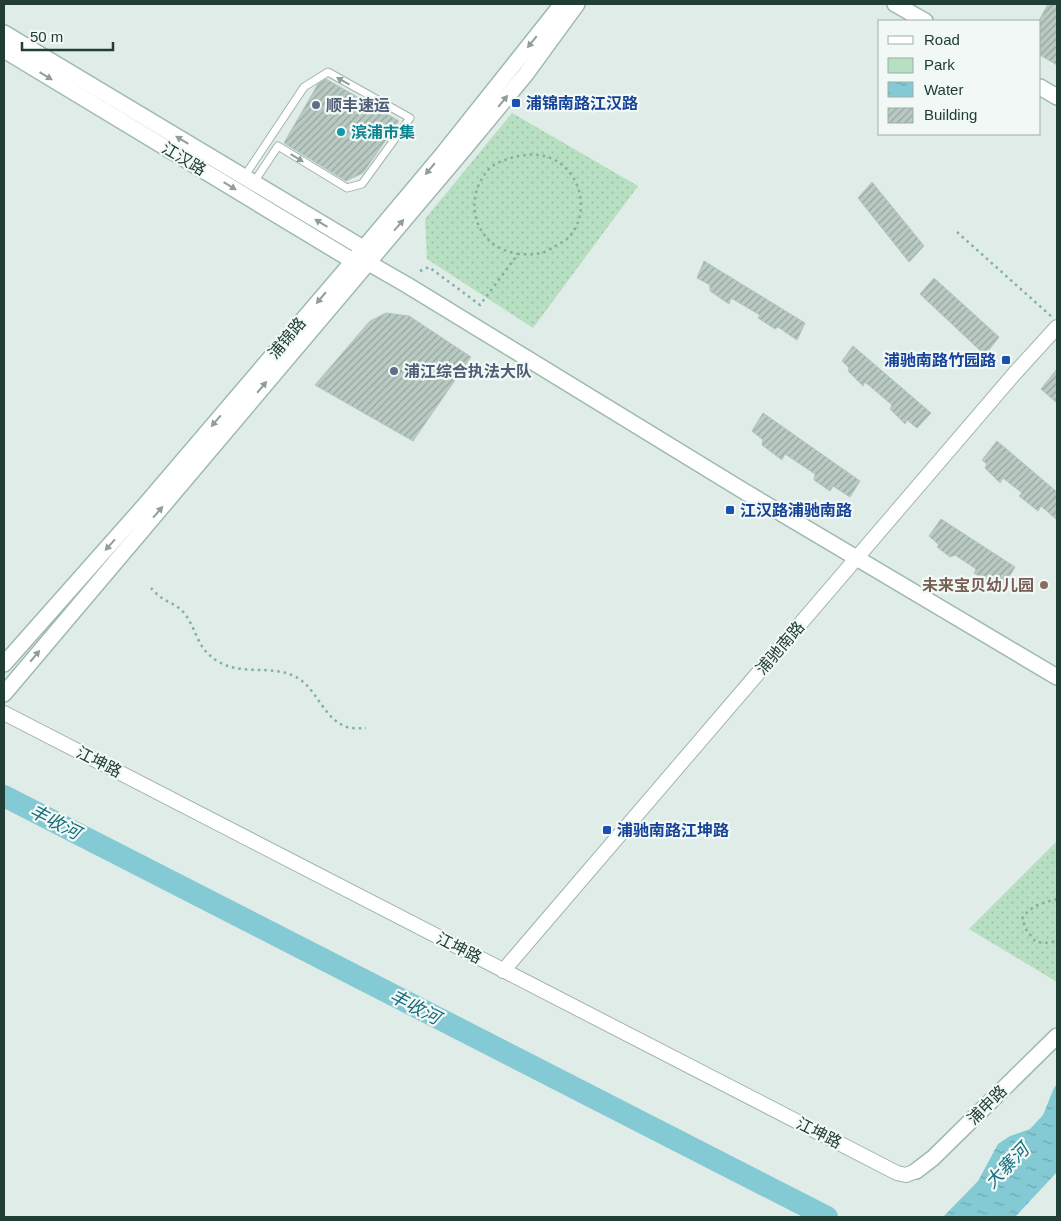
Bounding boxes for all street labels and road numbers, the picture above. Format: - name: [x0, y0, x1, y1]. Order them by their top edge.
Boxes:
- street label: 江汉路: [159, 139, 209, 179]
- street label: 浦锦路: [265, 314, 309, 362]
- street label: 浦驰南路: [753, 618, 807, 678]
- street label: 江坤路: [74, 744, 124, 780]
- street label: 江坤路: [434, 930, 484, 966]
- street label: 浦申路: [964, 1082, 1010, 1128]
- street label: 江坤路: [794, 1115, 844, 1151]

